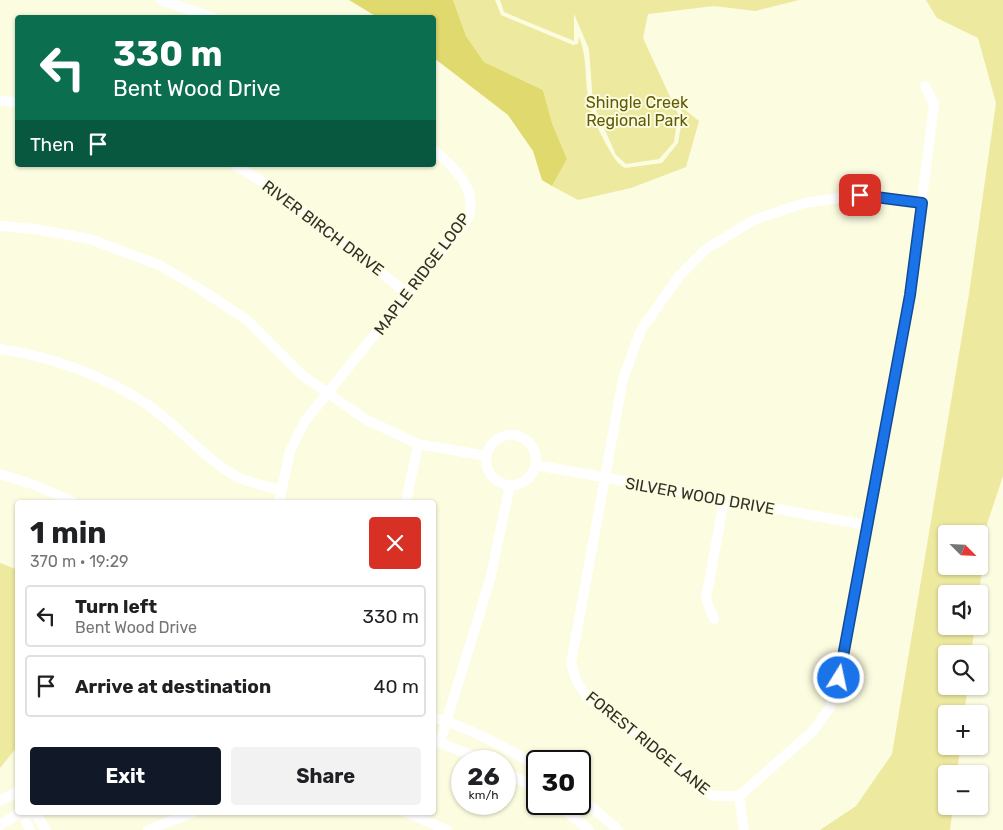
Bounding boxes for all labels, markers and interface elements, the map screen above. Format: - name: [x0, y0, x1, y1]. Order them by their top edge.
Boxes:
- text: 330 m: [113, 33, 222, 75]
- icon: left: [30, 35, 95, 100]
- text: Bent Wood Drive: [113, 75, 281, 102]
- park label: Shingle Creek Regional Park: [586, 93, 689, 130]
- icon: arrive: [84, 130, 112, 158]
- text: Then: [30, 133, 74, 156]
- pin: [839, 174, 881, 216]
- street label: RIVER BIRCH DRIVE: [259, 176, 387, 280]
- icon: arrive: [846, 181, 874, 209]
- street label: MAPLE RIDGE LOOP: [370, 209, 474, 339]
- street label: SILVER WOOD DRIVE: [624, 473, 776, 519]
- text: 1 min: [30, 515, 107, 551]
- button: close: [369, 517, 421, 569]
- north arrow: [938, 525, 988, 575]
- map controls: [938, 525, 988, 815]
- text: 370 m · 19:29: [30, 552, 129, 571]
- button: sound: [938, 585, 988, 635]
- text: Turn left: [75, 595, 157, 618]
- icon: left: [32, 602, 60, 630]
- text: 330 m: [363, 605, 419, 628]
- text: Bent Wood Drive: [75, 618, 197, 637]
- button: search: [938, 645, 988, 695]
- position arrow: [812, 651, 864, 703]
- icon: arrive: [32, 672, 60, 700]
- text: Arrive at destination: [75, 675, 271, 698]
- text: 40 m: [374, 675, 419, 698]
- street label: FOREST RIDGE LANE: [582, 687, 714, 799]
- button: +: [938, 705, 988, 755]
- button: Exit: [30, 747, 221, 805]
- button: Share: [231, 747, 421, 805]
- speed limit sign: 30: [526, 750, 591, 815]
- text: 26: [467, 762, 500, 791]
- button: −: [938, 765, 988, 815]
- text: km/h: [469, 788, 498, 802]

